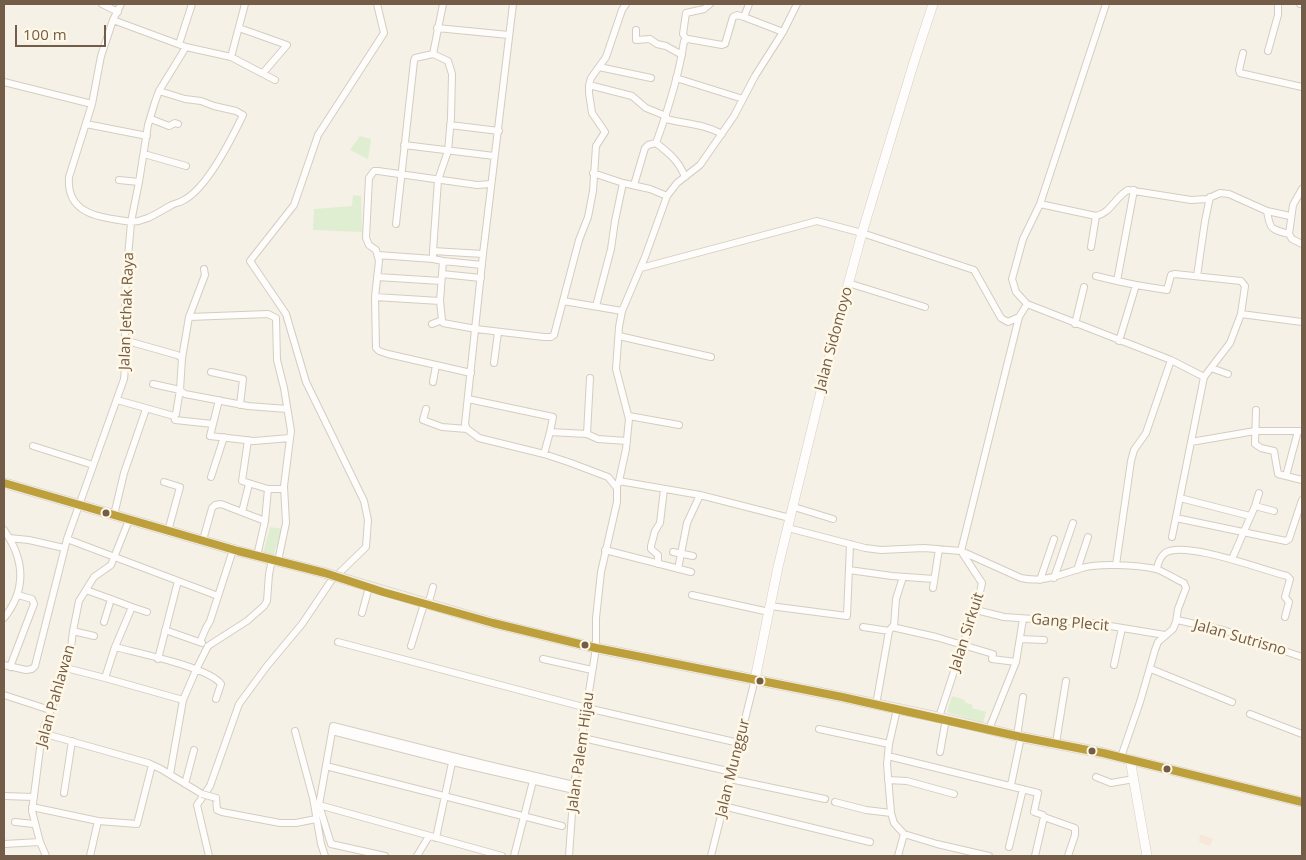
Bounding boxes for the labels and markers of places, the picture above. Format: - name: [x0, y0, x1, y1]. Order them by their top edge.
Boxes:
- unlabelled marker: [101, 508, 111, 518]
- unlabelled marker: [580, 640, 590, 650]
- unlabelled marker: [755, 676, 765, 686]
- unlabelled marker: [1087, 746, 1097, 756]
- unlabelled marker: [1162, 764, 1172, 774]

